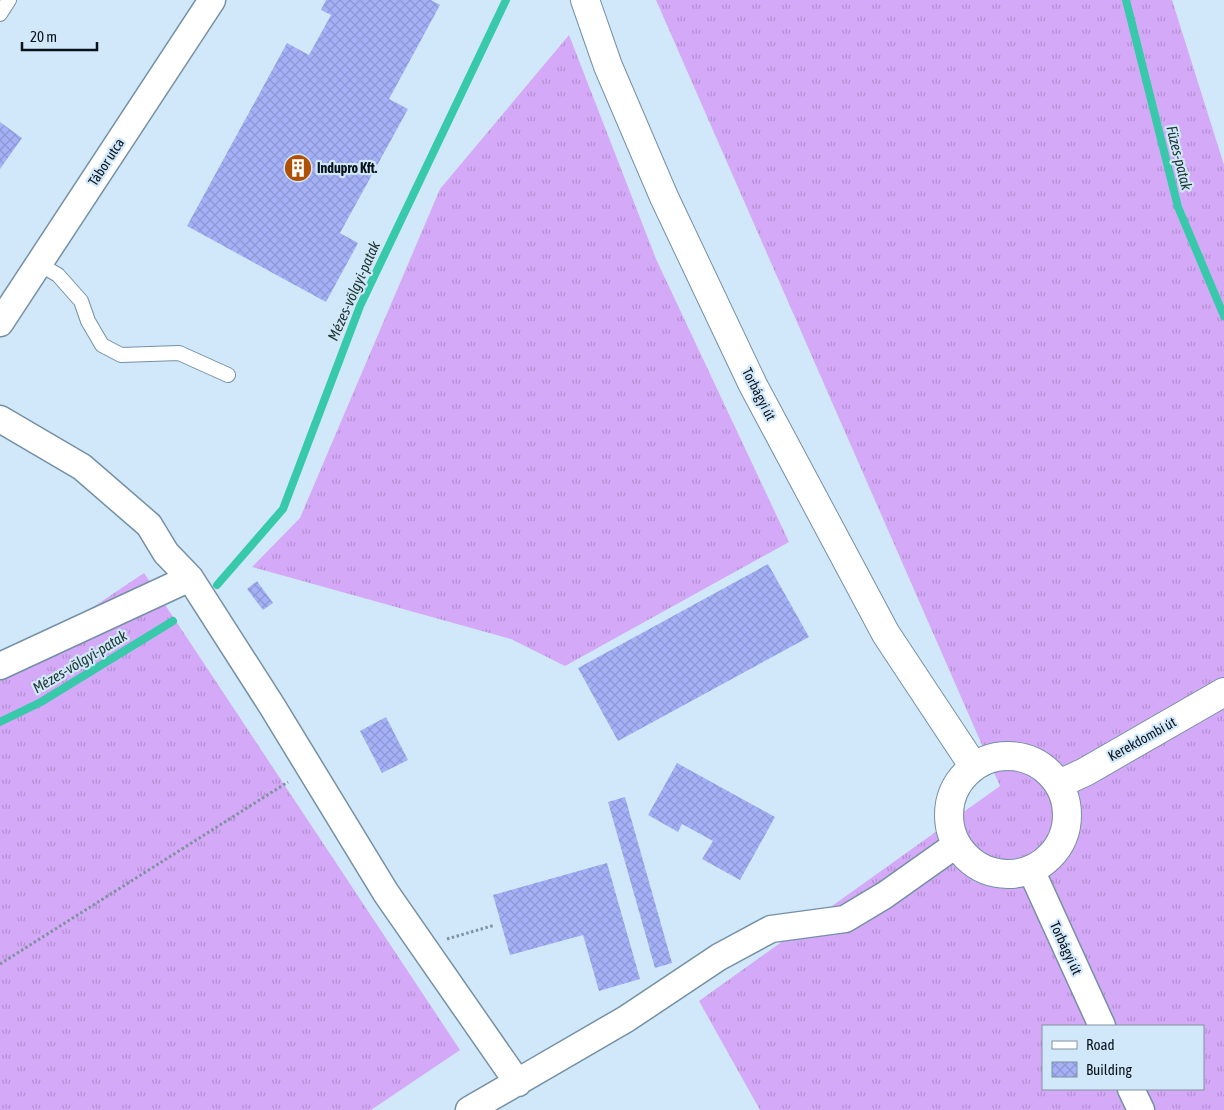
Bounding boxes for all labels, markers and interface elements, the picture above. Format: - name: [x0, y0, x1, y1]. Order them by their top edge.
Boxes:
- scale bar: [22, 20, 98, 52]
- text: 20 m: [30, 28, 57, 45]
- water label: Füzes-patak: [1163, 124, 1196, 192]
- street label: Tábor utca: [85, 135, 127, 189]
- building icon: Indupro Kft.: [283, 153, 313, 183]
- place label: Indupro Kft.: [317, 160, 378, 176]
- water label: Mézes-völgyi-patak: [324, 238, 383, 343]
- street label: Torbágyi út: [739, 365, 779, 423]
- water label: Mézes-völgyi-patak: [29, 627, 130, 696]
- street label: Kerekdombi út: [1105, 714, 1179, 764]
- street label: Torbágyi út: [1047, 919, 1085, 977]
- legend: [1042, 1025, 1204, 1090]
- text: Road: [1086, 1036, 1115, 1053]
- text: Building: [1086, 1061, 1132, 1078]

